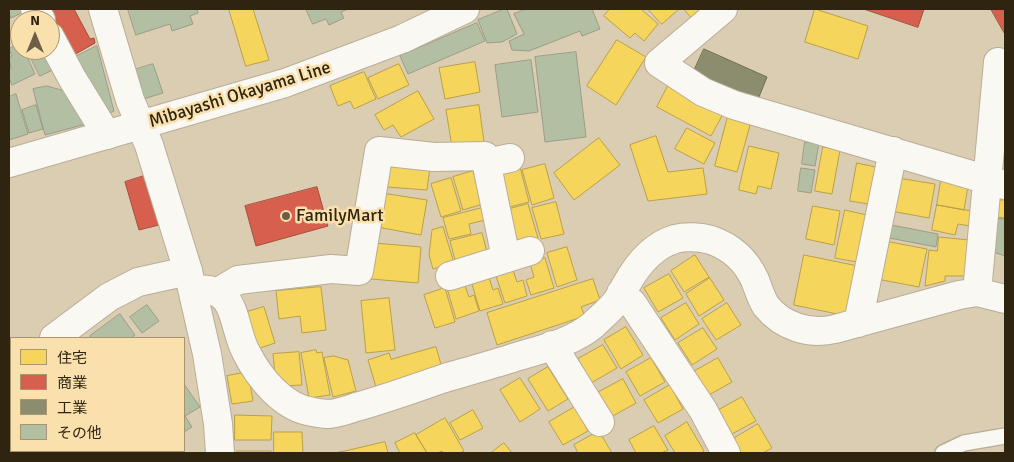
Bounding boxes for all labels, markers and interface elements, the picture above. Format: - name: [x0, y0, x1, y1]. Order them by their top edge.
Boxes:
- north arrow: [10, 10, 60, 60]
- text: N: [30, 12, 40, 29]
- street label: Mibayashi Okayama Line: [147, 57, 333, 133]
- place label: FamilyMart: [296, 205, 384, 227]
- marker: FamilyMart: [280, 210, 292, 222]
- legend: [10, 337, 185, 452]
- text: 住宅: [57, 349, 87, 367]
- text: 商業: [57, 374, 87, 392]
- text: 工業: [57, 399, 87, 417]
- text: その他: [57, 424, 102, 442]

